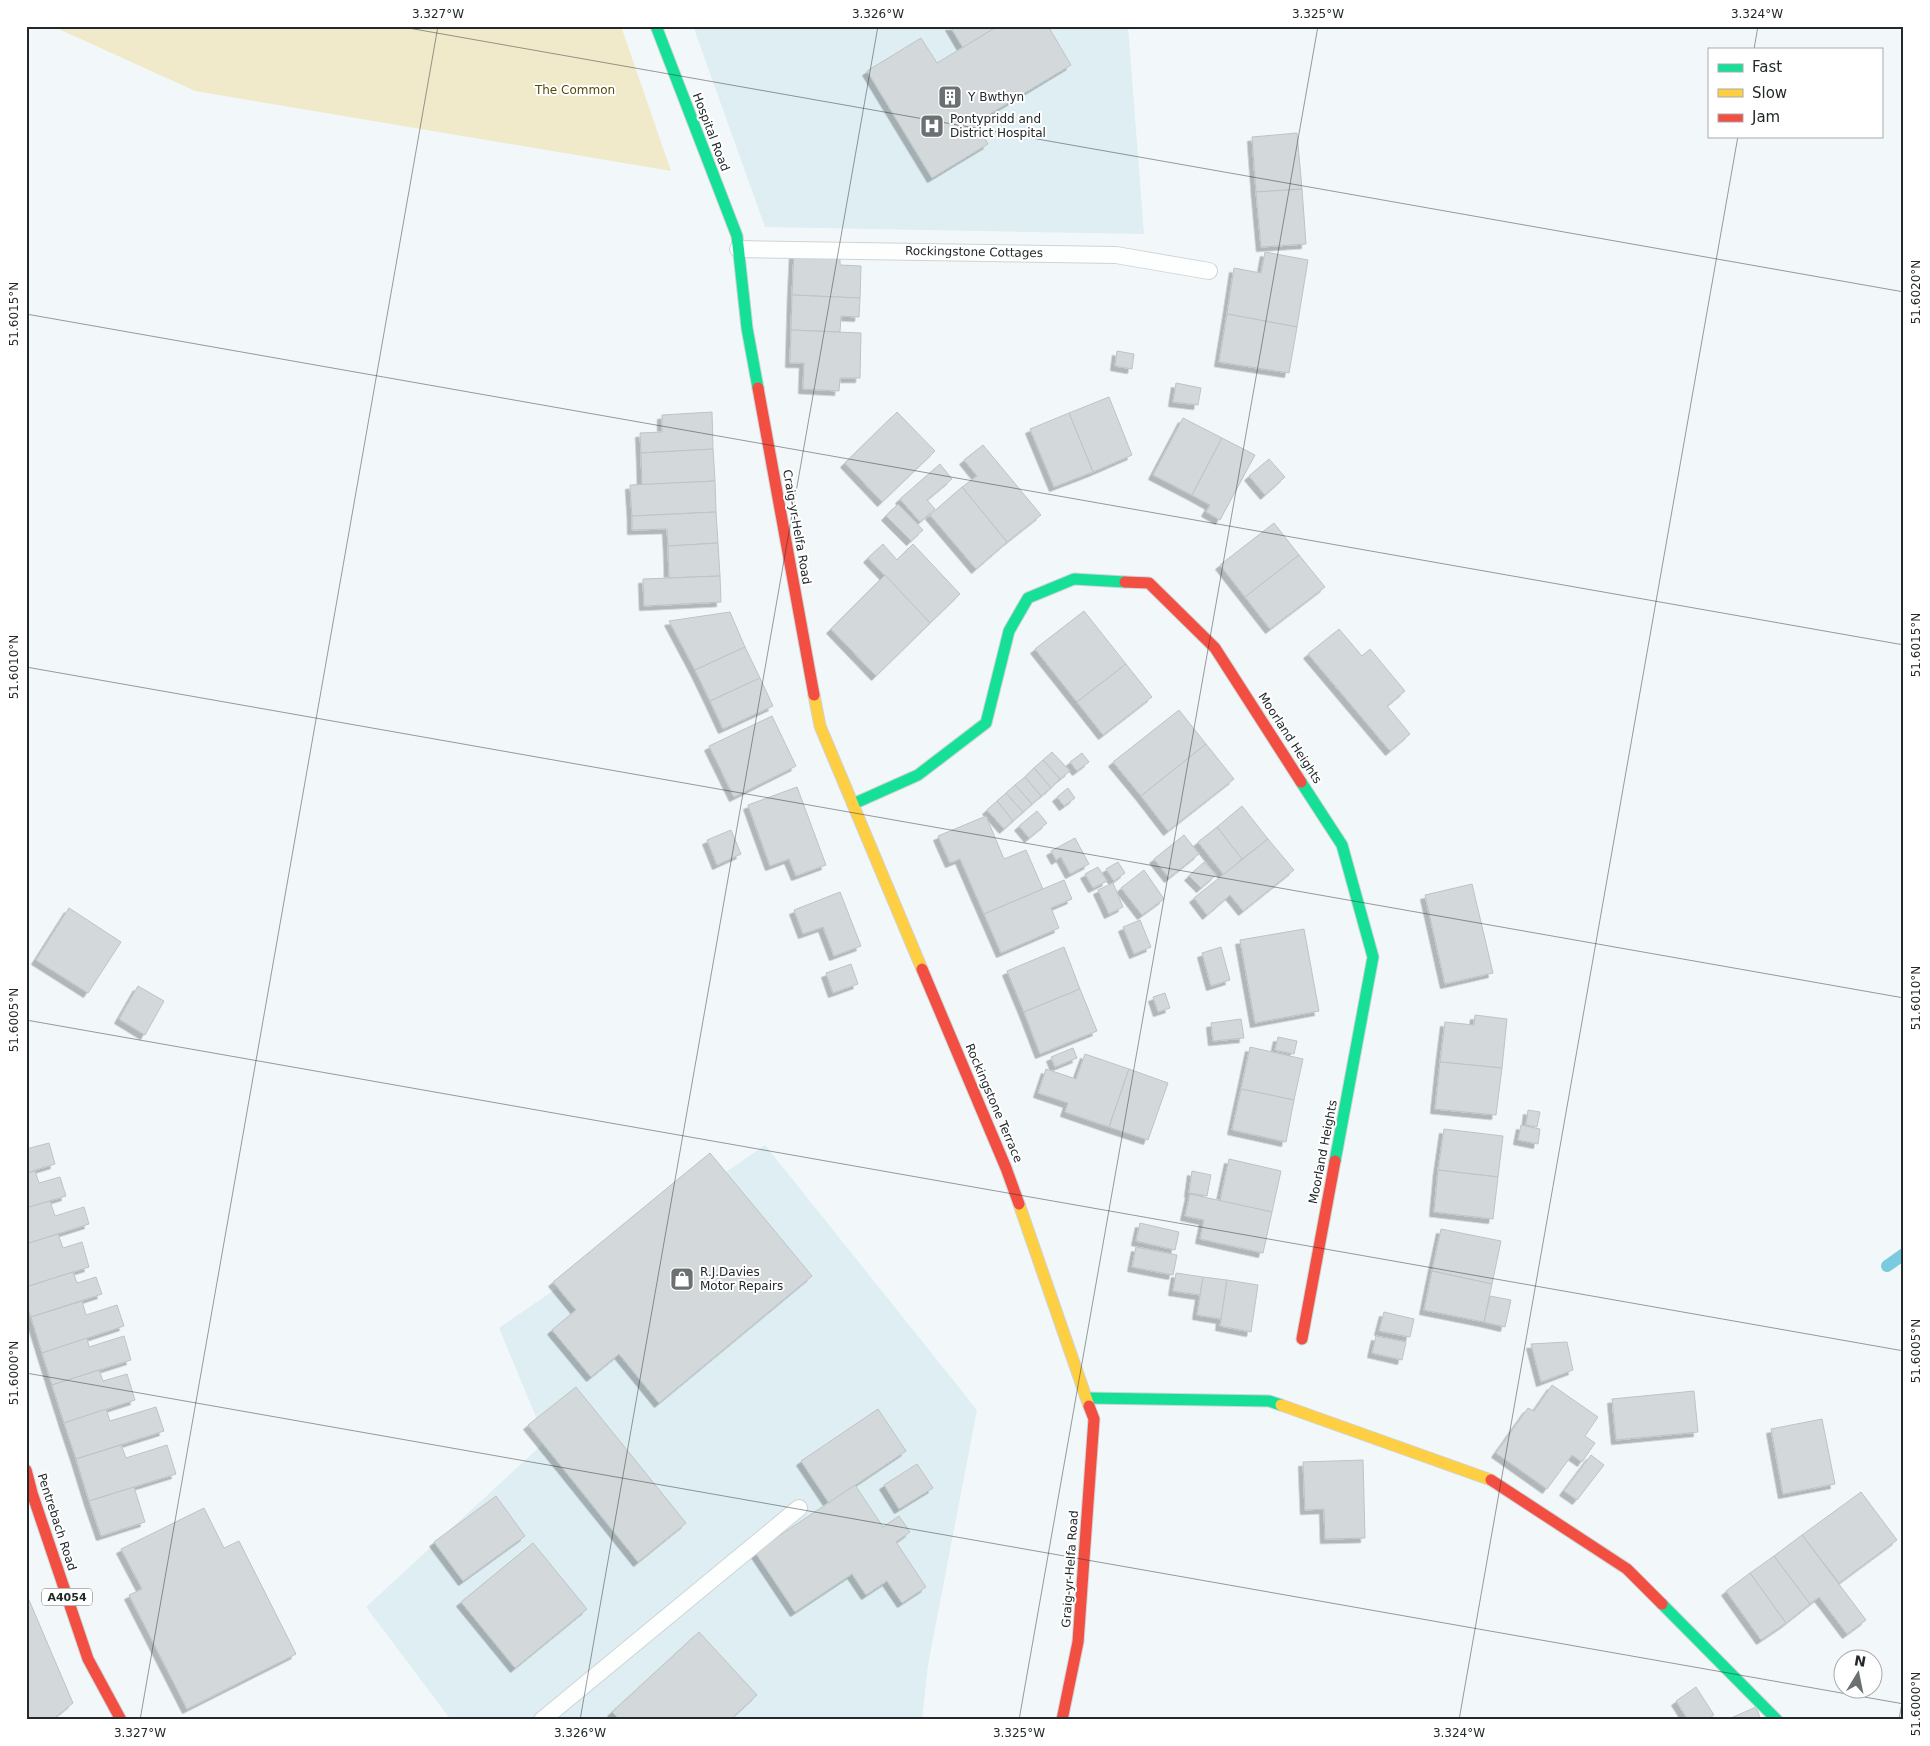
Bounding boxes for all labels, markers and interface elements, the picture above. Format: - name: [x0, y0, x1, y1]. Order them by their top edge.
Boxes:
- text: 3.327°W: [412, 7, 464, 21]
- text: 3.326°W: [852, 7, 904, 21]
- text: 3.325°W: [1292, 7, 1344, 21]
- text: 3.324°W: [1731, 7, 1783, 21]
- legend: [1708, 48, 1882, 138]
- text: Fast: [1752, 58, 1782, 76]
- park label: The Common: [534, 83, 615, 97]
- building icon: Y Bwthyn: [937, 84, 963, 110]
- text: Slow: [1752, 84, 1787, 102]
- place label: Y Bwthyn: [967, 90, 1024, 104]
- street label: Hospital Road: [690, 91, 732, 173]
- text: Jam: [1751, 108, 1780, 126]
- place label: Pontypridd and District Hospital: [950, 112, 1046, 140]
- hospital icon: Pontypridd and District Hospital: [919, 113, 945, 139]
- street label: Rockingstone Cottages: [905, 244, 1043, 260]
- text: 51.6020°N: [1909, 260, 1923, 324]
- text: 51.6015°N: [7, 282, 21, 346]
- street label: Craig-yr-Helfa Road: [780, 468, 814, 586]
- text: 51.6015°N: [1909, 613, 1923, 677]
- text: 51.6010°N: [7, 635, 21, 699]
- street label: Moorland Heights: [1255, 690, 1325, 786]
- text: 51.6010°N: [1909, 966, 1923, 1030]
- text: 51.6005°N: [7, 988, 21, 1052]
- street label: Rockingstone Terrace: [963, 1041, 1025, 1165]
- street label: Moorland Heights: [1306, 1099, 1340, 1205]
- place label: R.J.Davies Motor Repairs: [700, 1265, 783, 1293]
- shop icon: R.J.Davies Motor Repairs: [669, 1266, 695, 1292]
- text: 51.6005°N: [1909, 1319, 1923, 1383]
- text: 51.6000°N: [7, 1341, 21, 1405]
- street label: Pentrebach Road: [35, 1471, 79, 1573]
- street label: Graig-yr-Helfa Road: [1059, 1510, 1081, 1628]
- road number: A4054: [42, 1588, 92, 1605]
- north arrow: [1832, 1648, 1882, 1698]
- text: N: [1853, 1652, 1867, 1670]
- text: 51.6000°N: [1909, 1672, 1923, 1736]
- text: 3.327°W: [114, 1726, 166, 1740]
- text: 3.326°W: [554, 1726, 606, 1740]
- text: 3.325°W: [993, 1726, 1045, 1740]
- text: 3.324°W: [1433, 1726, 1485, 1740]

